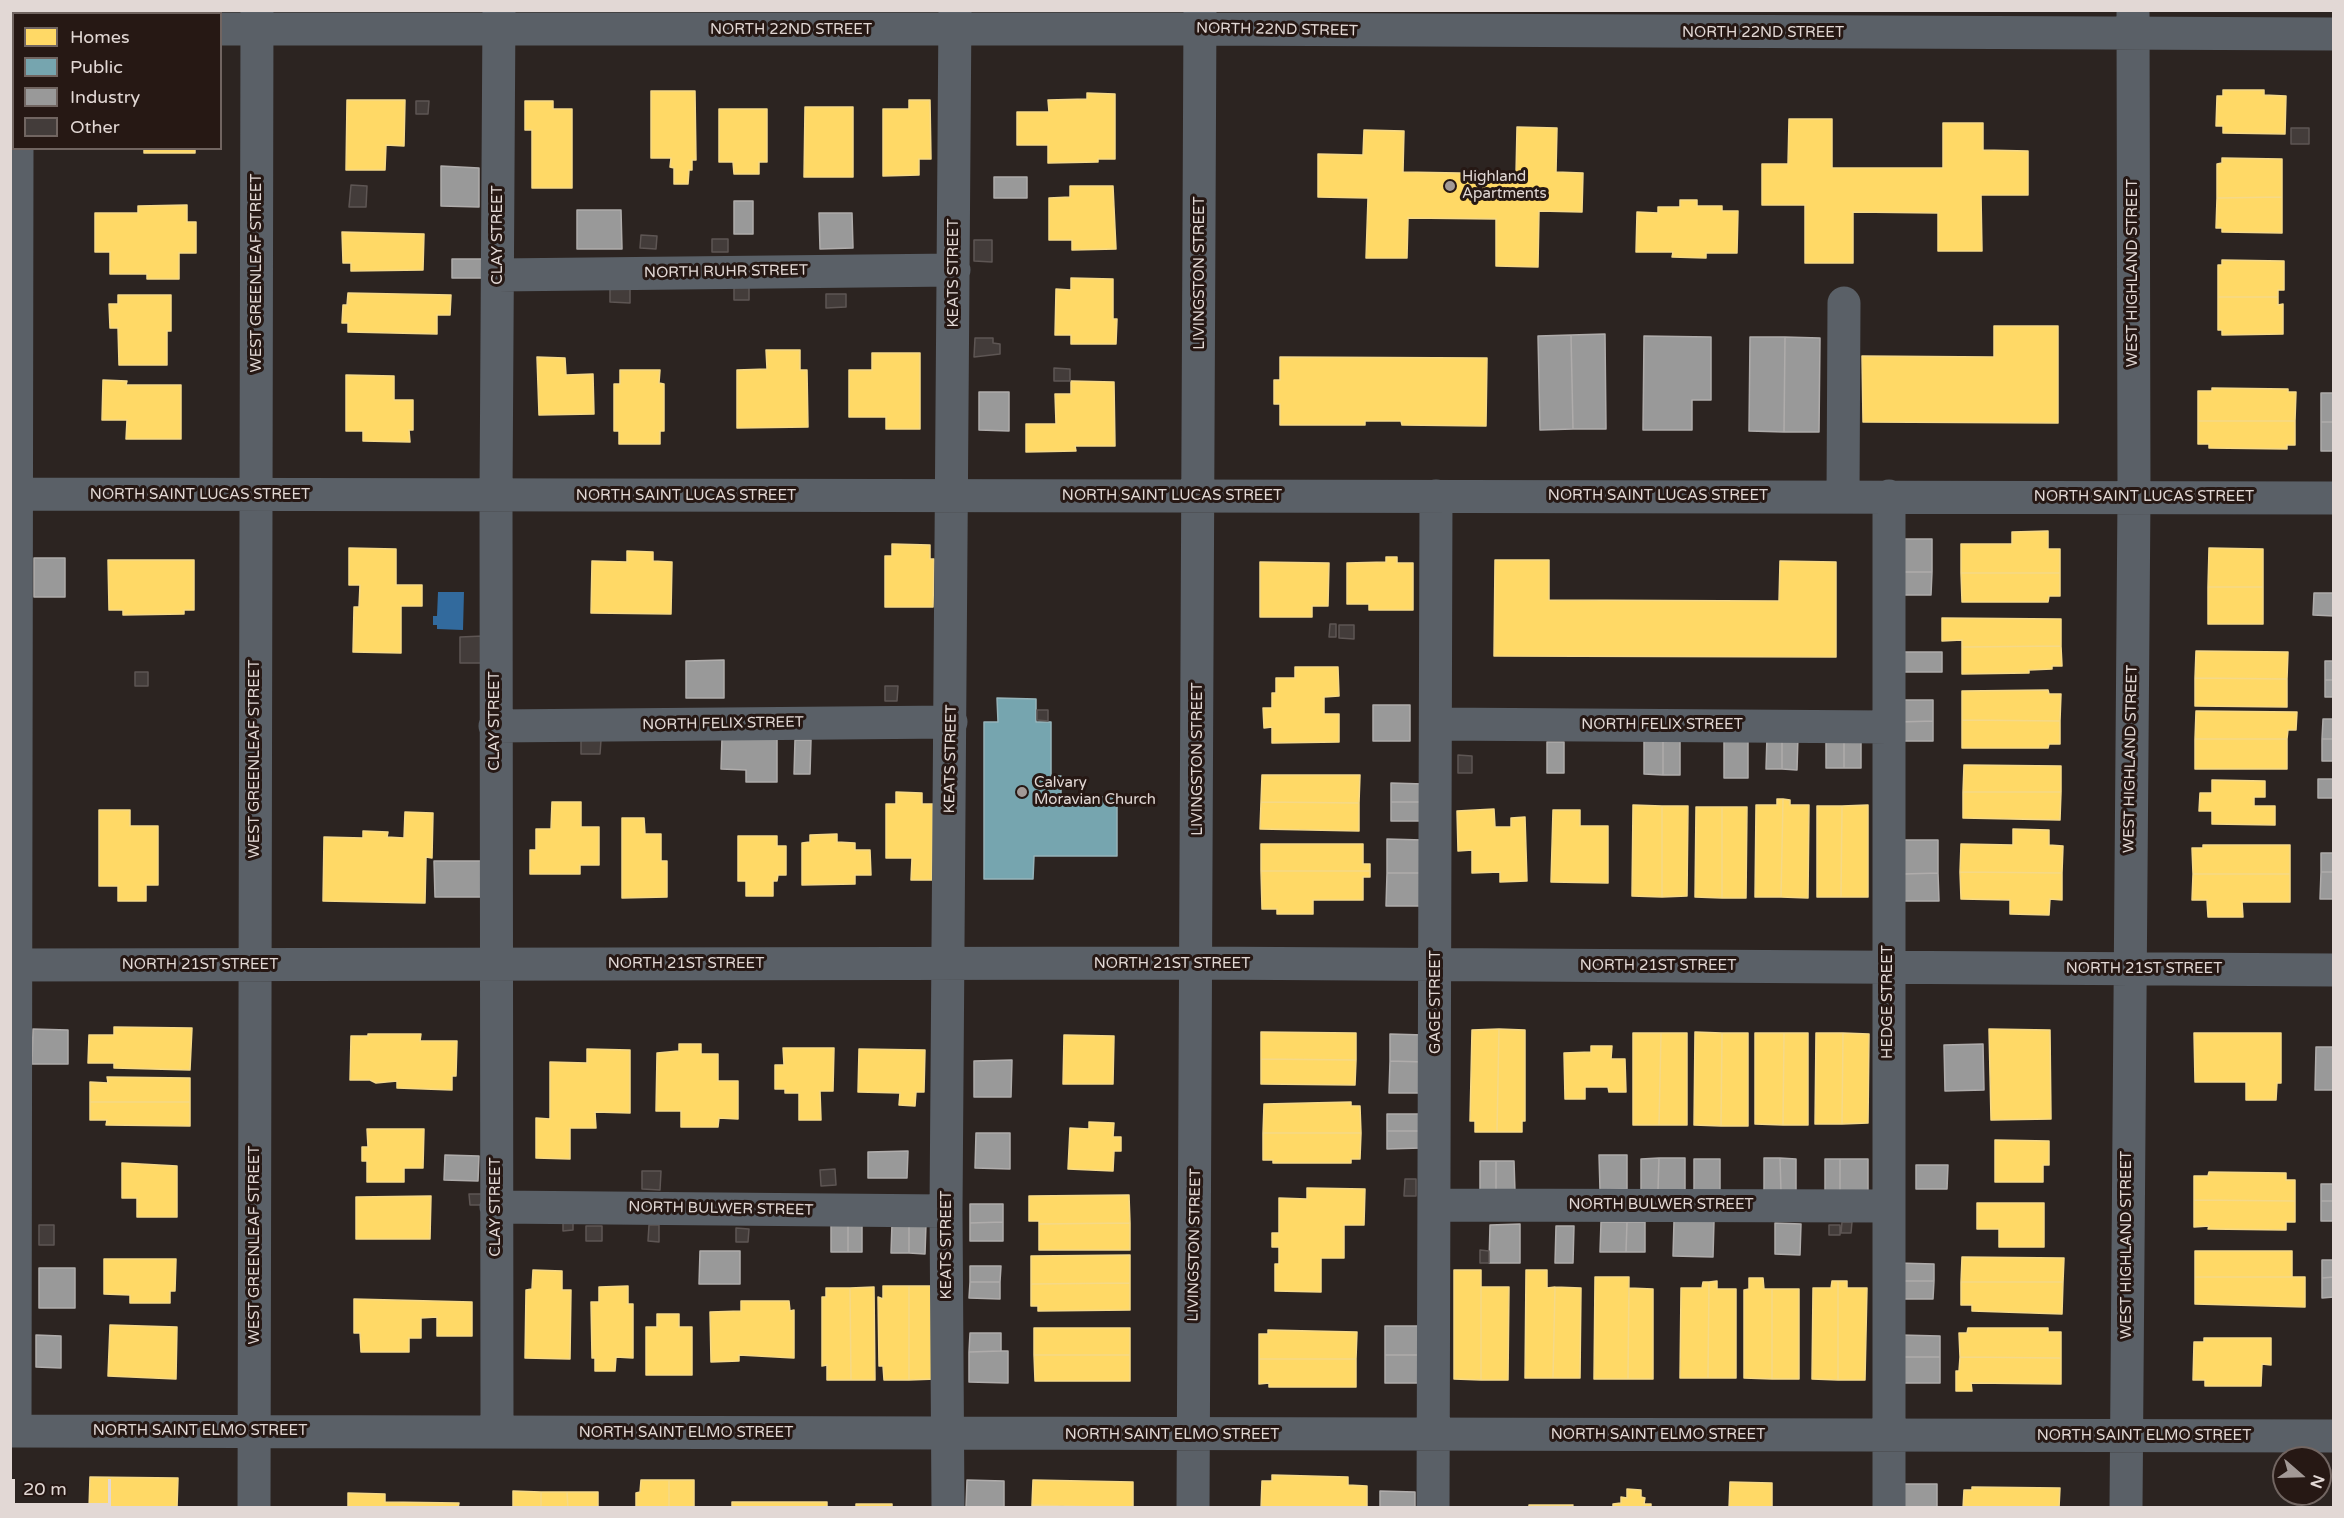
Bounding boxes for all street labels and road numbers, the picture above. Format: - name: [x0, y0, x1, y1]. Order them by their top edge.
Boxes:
- street label: NORTH 22ND STREET: [1196, 20, 1358, 40]
- street label: NORTH 22ND STREET: [710, 21, 872, 39]
- street label: NORTH 22ND STREET: [1682, 24, 1844, 42]
- street label: WEST GREENLEAF STREET: [248, 174, 266, 372]
- street label: WEST HIGHLAND STREET: [2124, 179, 2142, 367]
- street label: CLAY STREET: [489, 185, 507, 285]
- street label: LIVINGSTON STREET: [1191, 196, 1209, 350]
- street label: KEATS STREET: [945, 219, 963, 327]
- street label: NORTH RUHR STREET: [644, 262, 808, 282]
- street label: NORTH SAINT LUCAS STREET: [90, 486, 310, 504]
- street label: NORTH SAINT LUCAS STREET: [576, 487, 796, 505]
- street label: NORTH SAINT LUCAS STREET: [1062, 487, 1282, 505]
- street label: NORTH SAINT LUCAS STREET: [1548, 487, 1768, 505]
- street label: NORTH SAINT LUCAS STREET: [2034, 488, 2254, 506]
- street label: WEST GREENLEAF STREET: [246, 660, 264, 858]
- street label: WEST HIGHLAND STREET: [2120, 665, 2142, 853]
- street label: CLAY STREET: [486, 671, 504, 771]
- street label: LIVINGSTON STREET: [1189, 682, 1207, 836]
- street label: KEATS STREET: [941, 704, 961, 814]
- street label: NORTH FELIX STREET: [642, 714, 804, 734]
- street label: NORTH FELIX STREET: [1581, 716, 1743, 734]
- street label: HEDGE STREET: [1879, 945, 1897, 1059]
- street label: GAGE STREET: [1427, 950, 1445, 1054]
- street label: NORTH 21ST STREET: [608, 955, 764, 973]
- street label: NORTH 21ST STREET: [1094, 955, 1250, 973]
- street label: NORTH 21ST STREET: [122, 956, 278, 974]
- street label: NORTH 21ST STREET: [1580, 957, 1736, 975]
- street label: NORTH 21ST STREET: [2066, 960, 2222, 978]
- street label: WEST GREENLEAF STREET: [246, 1146, 264, 1344]
- street label: WEST HIGHLAND STREET: [2118, 1151, 2136, 1339]
- street label: CLAY STREET: [487, 1157, 505, 1257]
- street label: LIVINGSTON STREET: [1185, 1168, 1205, 1322]
- street label: KEATS STREET: [938, 1191, 956, 1299]
- street label: NORTH BULWER STREET: [1568, 1196, 1754, 1214]
- street label: NORTH BULWER STREET: [628, 1198, 814, 1220]
- street label: NORTH SAINT ELMO STREET: [93, 1422, 307, 1440]
- street label: NORTH SAINT ELMO STREET: [579, 1424, 793, 1442]
- street label: NORTH SAINT ELMO STREET: [1065, 1426, 1279, 1444]
- street label: NORTH SAINT ELMO STREET: [1551, 1426, 1765, 1444]
- street label: NORTH SAINT ELMO STREET: [2037, 1427, 2251, 1445]

